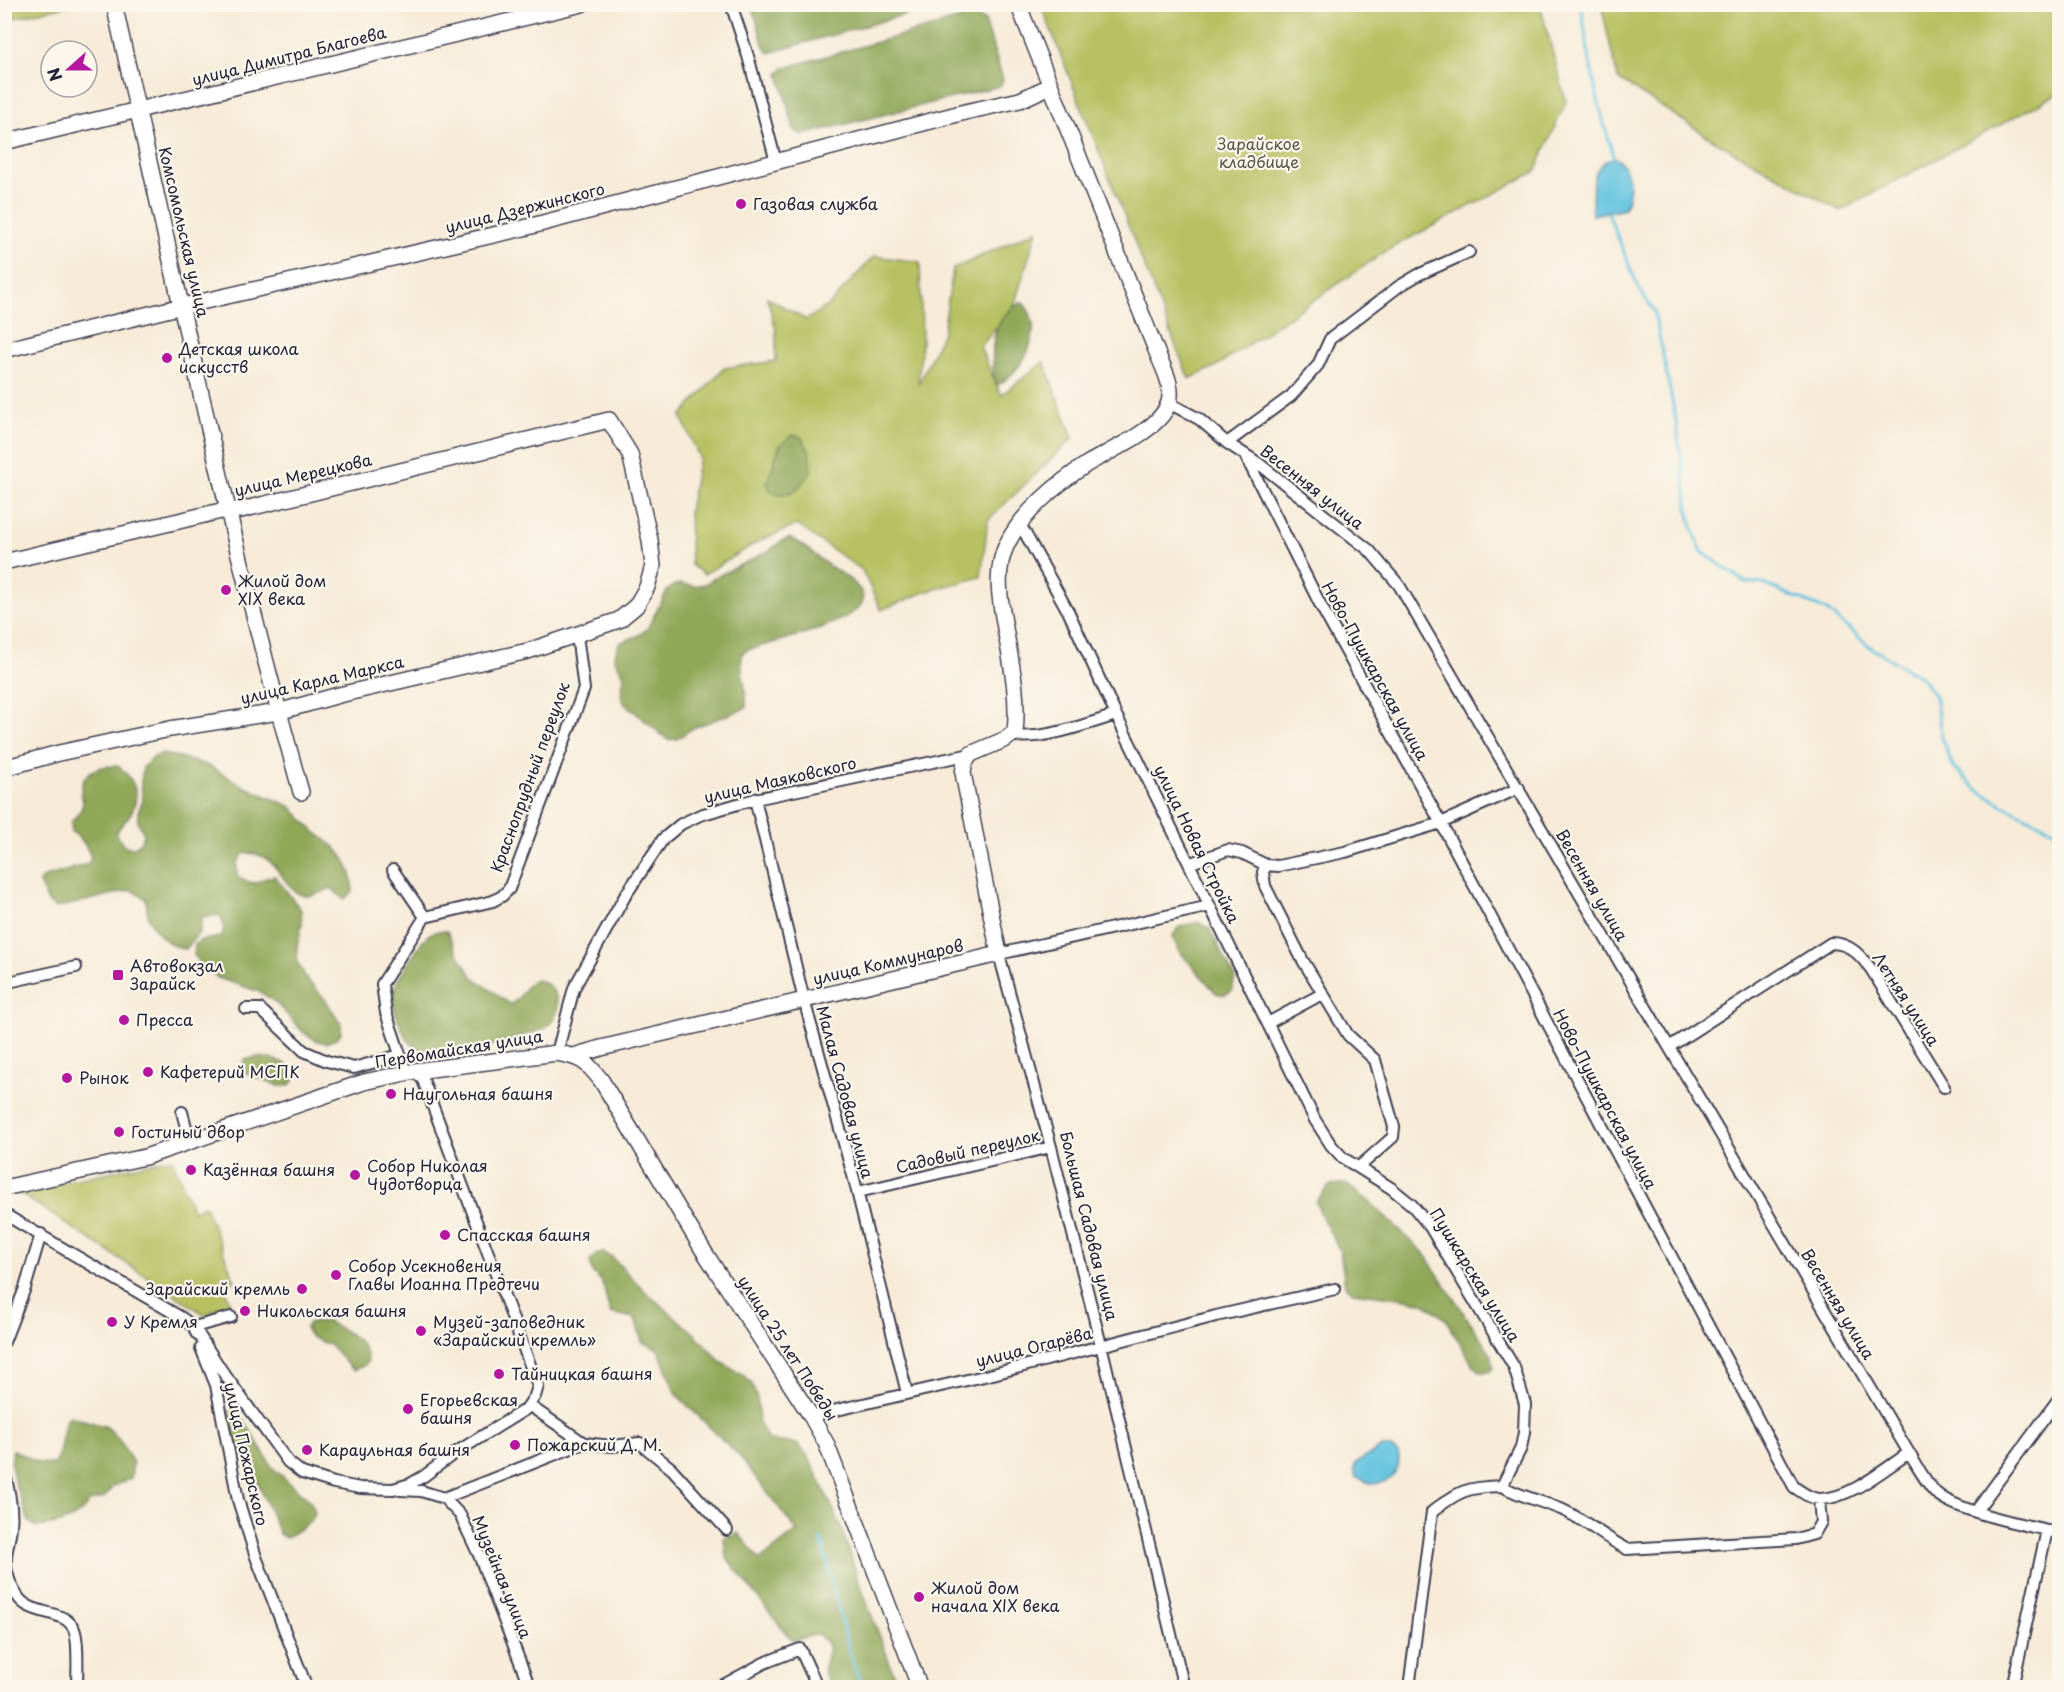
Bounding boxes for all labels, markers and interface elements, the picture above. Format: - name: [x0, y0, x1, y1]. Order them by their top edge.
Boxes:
- street label: улица Димитра Благоева: [189, 19, 388, 91]
- north arrow: [39, 39, 99, 99]
- text: N: [41, 65, 68, 85]
- park label: Зарайское кладбище: [1217, 131, 1301, 173]
- street label: Комсомольская улица: [154, 144, 216, 319]
- street label: улица Дзержинского: [442, 176, 607, 238]
- place label: Газовая служба: [753, 191, 878, 215]
- marker: Газовая служба: [734, 197, 748, 211]
- place label: Детская школа искусств: [178, 336, 299, 378]
- marker: Детская школа искусств: [160, 351, 174, 365]
- street label: Весенняя улица: [1256, 438, 1370, 534]
- street label: улица Мерецкова: [232, 447, 374, 502]
- place label: Жилой дом XIX века: [238, 568, 326, 610]
- street label: Ново-Пушкарская улица: [1317, 577, 1435, 764]
- marker: Жилой дом XIX века: [219, 583, 233, 597]
- street label: улица Карла Маркса: [238, 649, 406, 709]
- street label: Краснопрудный переулок: [483, 678, 575, 875]
- street label: улица Маяковского: [701, 750, 858, 808]
- street label: улица Новая Стройка: [1149, 760, 1247, 927]
- street label: Весенняя улица: [1551, 824, 1635, 945]
- street label: улица Коммунаров: [810, 932, 965, 990]
- street label: Летняя улица: [1867, 947, 1946, 1050]
- place label: Автовокзал Зарайск: [130, 953, 224, 995]
- marker: Автовокзал Зарайск: [111, 968, 125, 982]
- street label: Малая Садовая улица: [811, 1003, 881, 1181]
- street label: Ново-Пушкарская улица: [1548, 1004, 1664, 1193]
- place label: Пресса: [136, 1007, 193, 1031]
- marker: Пресса: [117, 1013, 131, 1027]
- street label: Первомайская улица: [373, 1023, 545, 1073]
- place label: Кафетерий МСПК: [160, 1059, 300, 1083]
- place label: Рынок: [79, 1065, 129, 1089]
- marker: Кафетерий МСПК: [141, 1065, 155, 1079]
- marker: Рынок: [60, 1071, 74, 1085]
- place label: Наугольная башня: [403, 1081, 553, 1105]
- marker: Наугольная башня: [384, 1087, 398, 1101]
- place label: Гостиный двор: [131, 1119, 245, 1143]
- street label: Садовый переулок: [893, 1122, 1043, 1178]
- marker: Гостиный двор: [112, 1125, 126, 1139]
- street label: Большая Садовая улица: [1055, 1129, 1125, 1323]
- place label: Собор Николая Чудотворца: [367, 1153, 488, 1195]
- place label: Казённая башня: [203, 1157, 335, 1181]
- marker: Казённая башня: [184, 1163, 198, 1177]
- marker: Собор Николая Чудотворца: [348, 1168, 362, 1182]
- street label: Пушкарская улица: [1425, 1203, 1527, 1346]
- place label: Спасская башня: [457, 1222, 591, 1246]
- marker: Спасская башня: [438, 1228, 452, 1242]
- street label: Весенняя улица: [1796, 1243, 1882, 1364]
- place label: Собор Усекновения Главы Иоанна Предтечи: [348, 1253, 540, 1295]
- marker: Собор Усекновения Главы Иоанна Предтечи: [329, 1268, 343, 1282]
- street label: улица 25 лет Победы: [733, 1270, 845, 1425]
- place label: Зарайский кремль: [146, 1276, 290, 1300]
- marker: Зарайский кремль: [295, 1282, 309, 1296]
- place label: Никольская башня: [257, 1298, 407, 1322]
- marker: Никольская башня: [238, 1304, 252, 1318]
- place label: У Кремля: [124, 1309, 198, 1333]
- place label: Музей-заповедник «Зарайский кремль»: [433, 1309, 596, 1351]
- marker: У Кремля: [105, 1315, 119, 1329]
- street label: улица Огарёва: [973, 1320, 1095, 1372]
- marker: Музей-заповедник «Зарайский кремль»: [414, 1324, 428, 1338]
- place label: Тайницкая башня: [511, 1361, 653, 1385]
- marker: Тайницкая башня: [492, 1367, 506, 1381]
- street label: улица Пожарского: [219, 1379, 275, 1528]
- place label: Егорьевская башня: [420, 1387, 518, 1429]
- marker: Егорьевская башня: [401, 1402, 415, 1416]
- place label: Пожарский Д. М.: [527, 1432, 662, 1456]
- place label: Караульная башня: [319, 1437, 470, 1461]
- marker: Пожарский Д. М.: [508, 1438, 522, 1452]
- marker: Караульная башня: [300, 1443, 314, 1457]
- street label: Музейная улица: [467, 1511, 539, 1642]
- place label: Жилой дом начала XIX века: [931, 1575, 1060, 1617]
- marker: Жилой дом начала XIX века: [912, 1590, 926, 1604]

